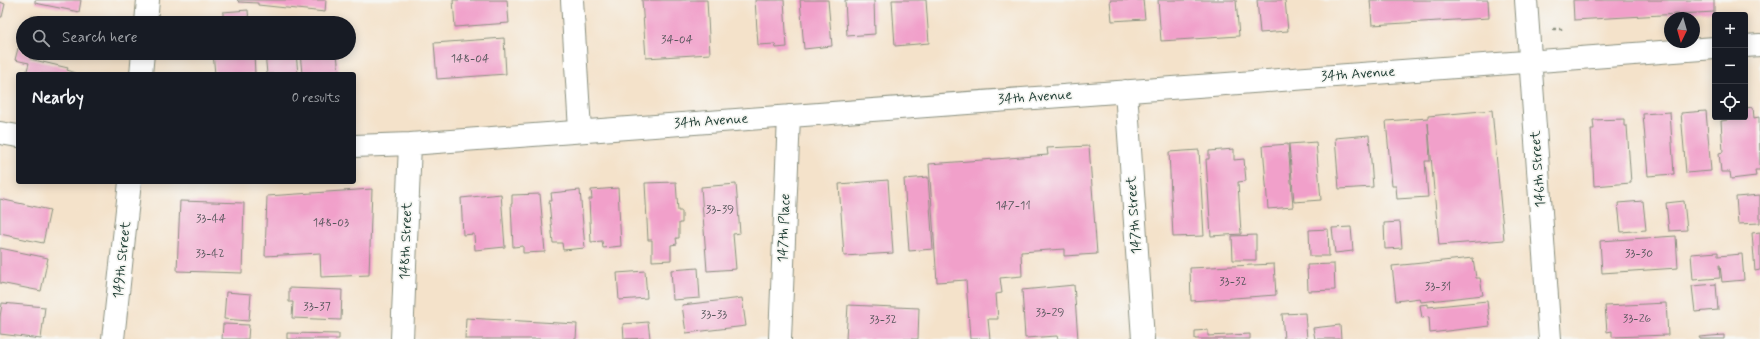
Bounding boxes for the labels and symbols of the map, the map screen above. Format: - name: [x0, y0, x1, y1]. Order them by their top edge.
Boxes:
- north arrow: [1664, 12, 1700, 48]
- house number: 34-04: [661, 32, 693, 48]
- house number: 148-04: [451, 51, 489, 67]
- street label: 34th Avenue: [1320, 62, 1396, 86]
- street label: 34th Avenue: [997, 85, 1073, 109]
- street label: 34th Avenue: [673, 109, 749, 133]
- street label: 146th Street: [1526, 129, 1550, 208]
- street label: 147th Street: [1122, 175, 1146, 255]
- street label: 147th Place: [774, 193, 794, 263]
- house number: 147-11: [995, 198, 1031, 214]
- street label: 148th Street: [396, 201, 416, 280]
- house number: 33-39: [706, 202, 734, 218]
- house number: 33-44: [196, 211, 226, 227]
- house number: 148-03: [313, 215, 349, 231]
- street label: 149th Street: [109, 220, 135, 300]
- house number: 33-42: [195, 246, 225, 262]
- house number: 33-30: [1625, 246, 1653, 262]
- house number: 33-32: [1219, 274, 1247, 290]
- house number: 33-31: [1425, 279, 1451, 295]
- house number: 33-37: [303, 299, 331, 315]
- house number: 33-29: [1036, 305, 1064, 321]
- house number: 33-33: [701, 307, 727, 323]
- house number: 33-26: [1623, 311, 1652, 327]
- house number: 33-32: [869, 312, 897, 328]

